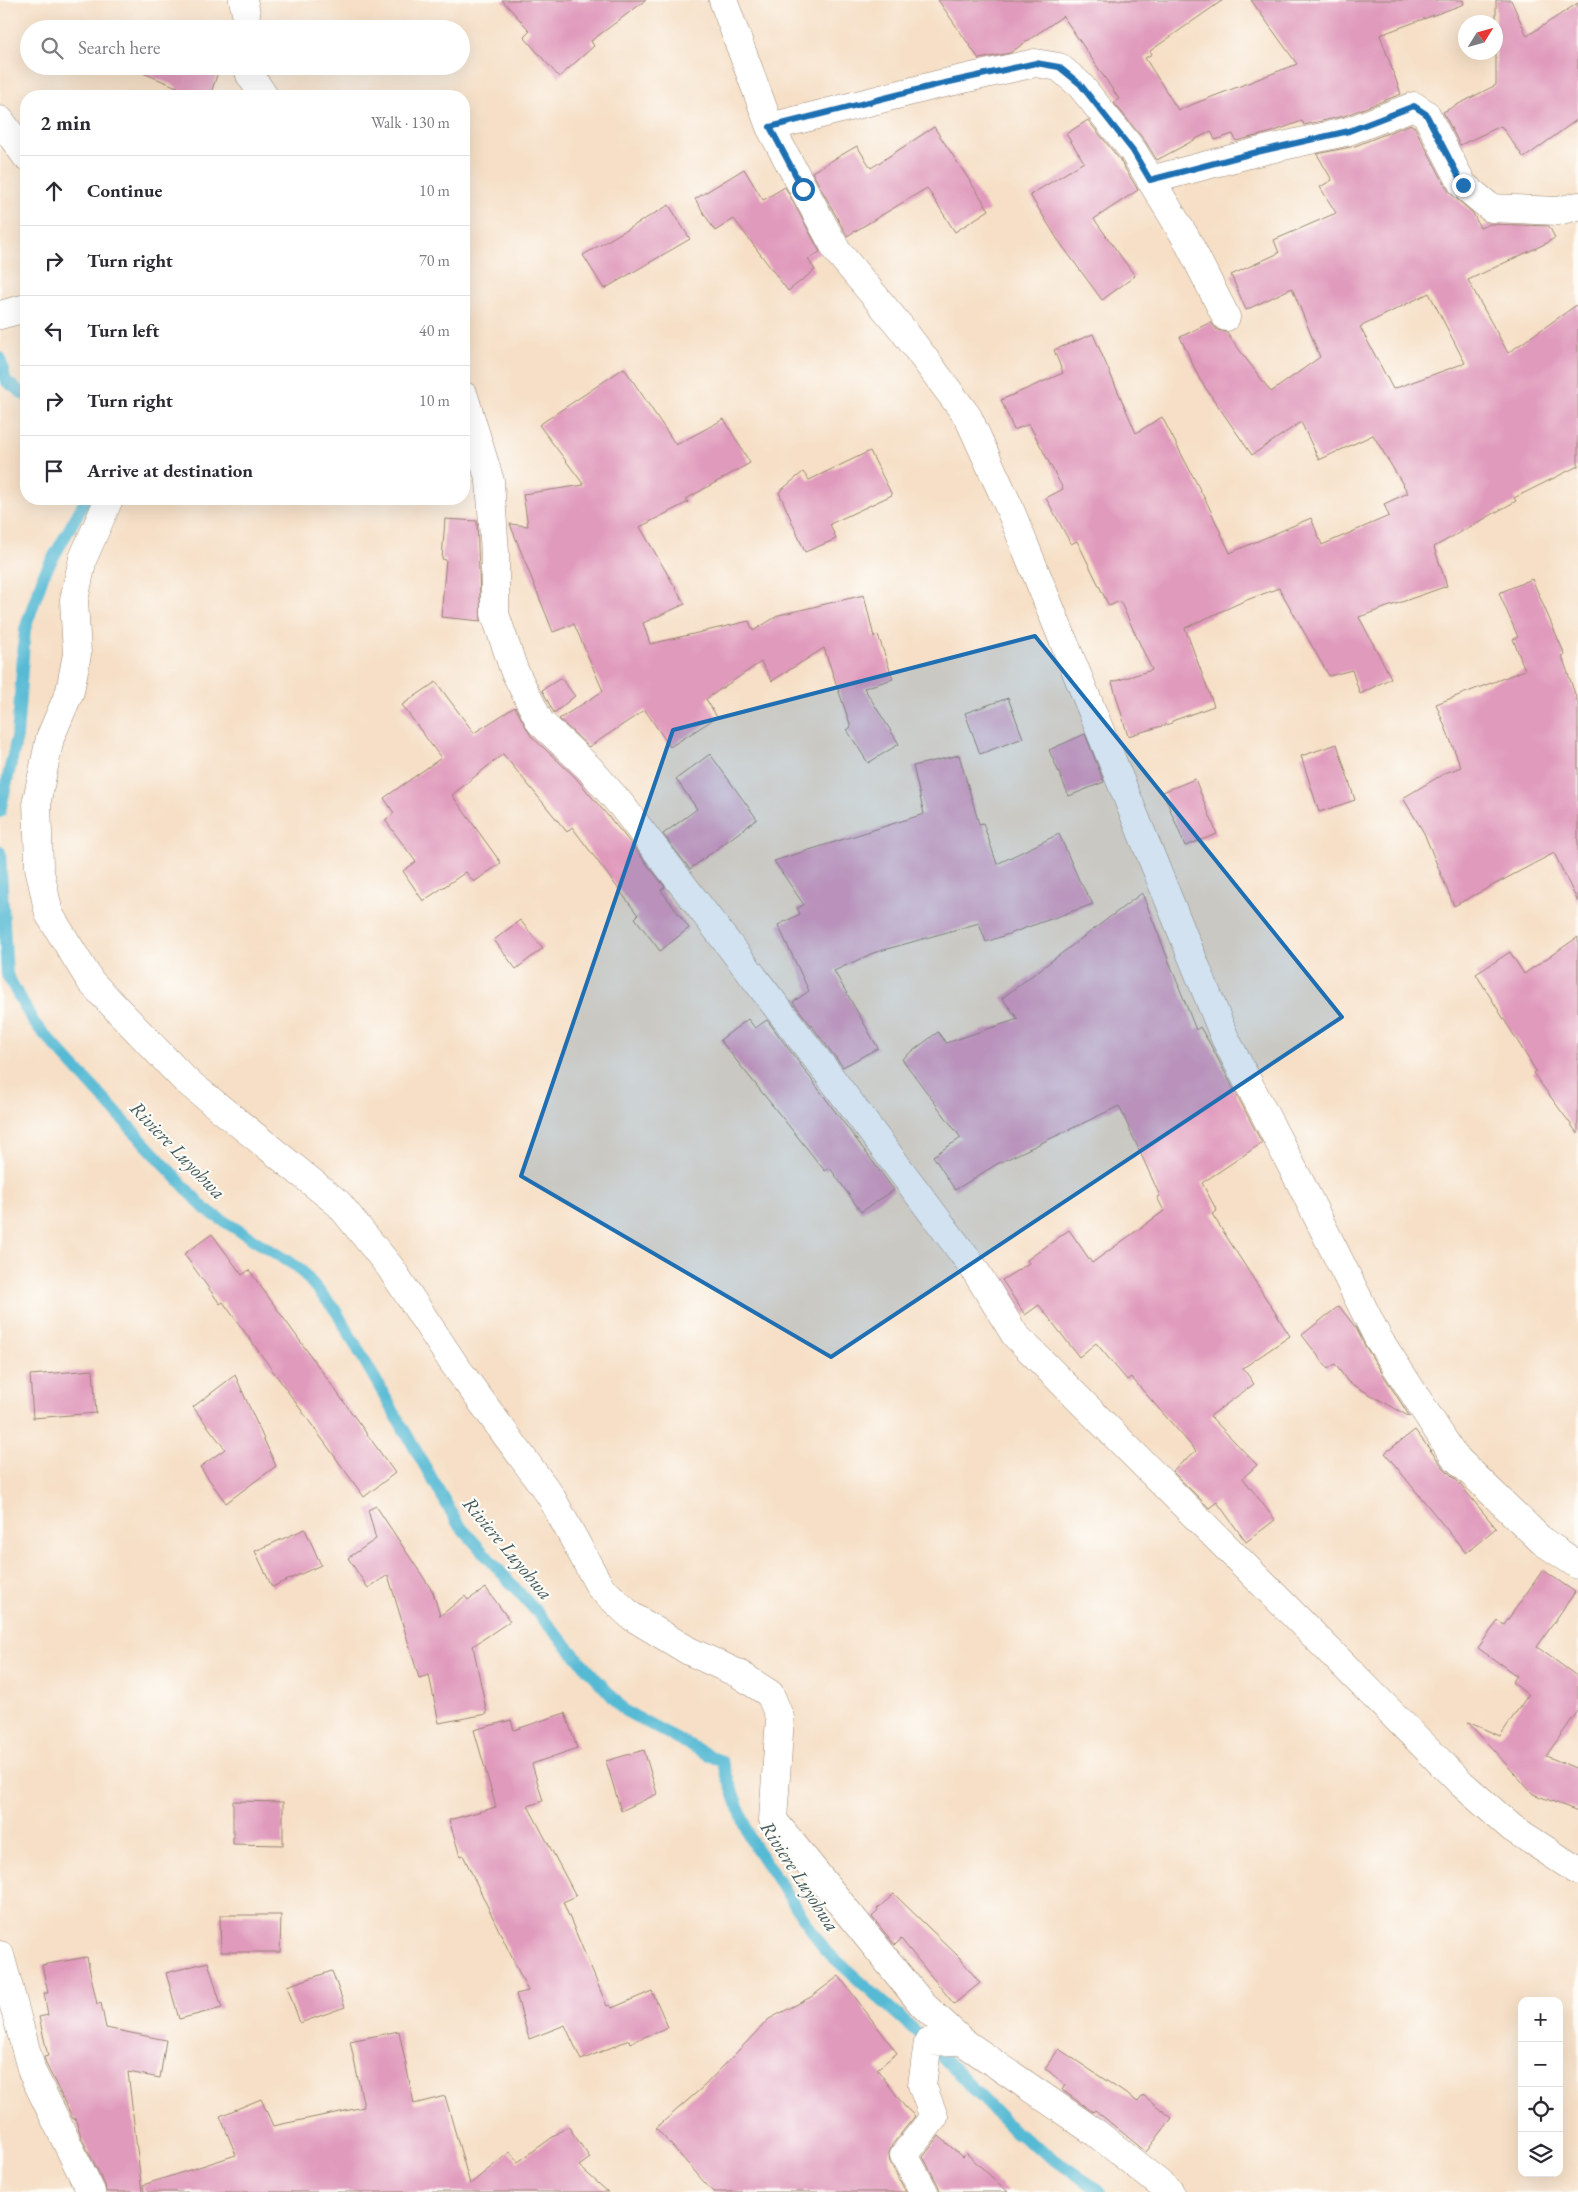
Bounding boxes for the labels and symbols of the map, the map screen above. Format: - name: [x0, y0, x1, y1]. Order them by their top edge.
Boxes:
- north arrow: [1458, 15, 1503, 60]
- route end: [1452, 174, 1475, 197]
- route start: [792, 178, 815, 201]
- water label: Riviere Luyohwa: [124, 1095, 232, 1205]
- water label: Riviere Luyohwa: [457, 1491, 559, 1605]
- water label: Riviere Luyohwa: [754, 1816, 846, 1936]

